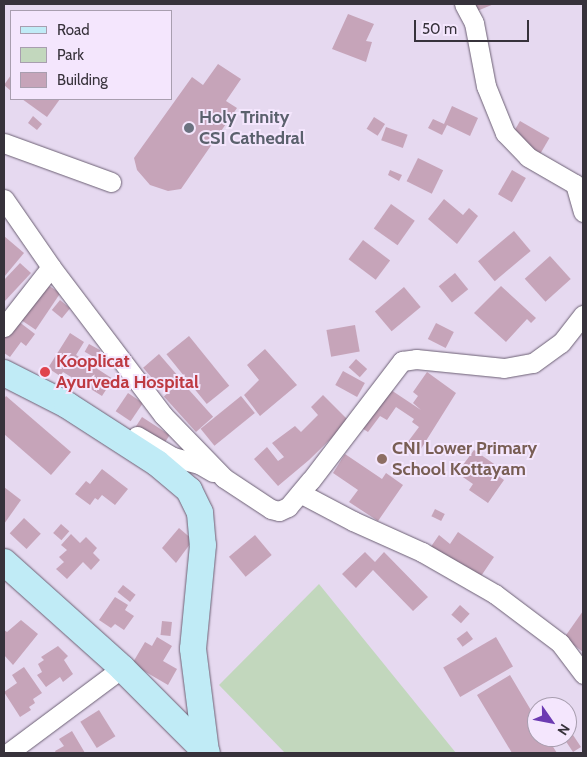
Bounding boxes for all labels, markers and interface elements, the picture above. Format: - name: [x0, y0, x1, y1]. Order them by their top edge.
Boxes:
- legend: [10, 10, 172, 100]
- scale bar: [417, 10, 532, 42]
- text: 50 m: [422, 20, 457, 38]
- text: Road: [57, 21, 90, 39]
- text: Park: [57, 46, 84, 64]
- text: Building: [57, 71, 108, 89]
- place label: Holy Trinity CSI Cathedral: [199, 107, 304, 150]
- marker: Holy Trinity CSI Cathedral: [183, 122, 195, 134]
- place label: Kooplicat Ayurveda Hospital: [56, 351, 199, 394]
- marker: Kooplicat Ayurveda Hospital: [38, 365, 52, 379]
- place label: CNI Lower Primary School Kottayam: [392, 438, 537, 480]
- marker: CNI Lower Primary School Kottayam: [376, 453, 388, 465]
- north arrow: [527, 697, 577, 747]
- text: N: [553, 721, 574, 739]

